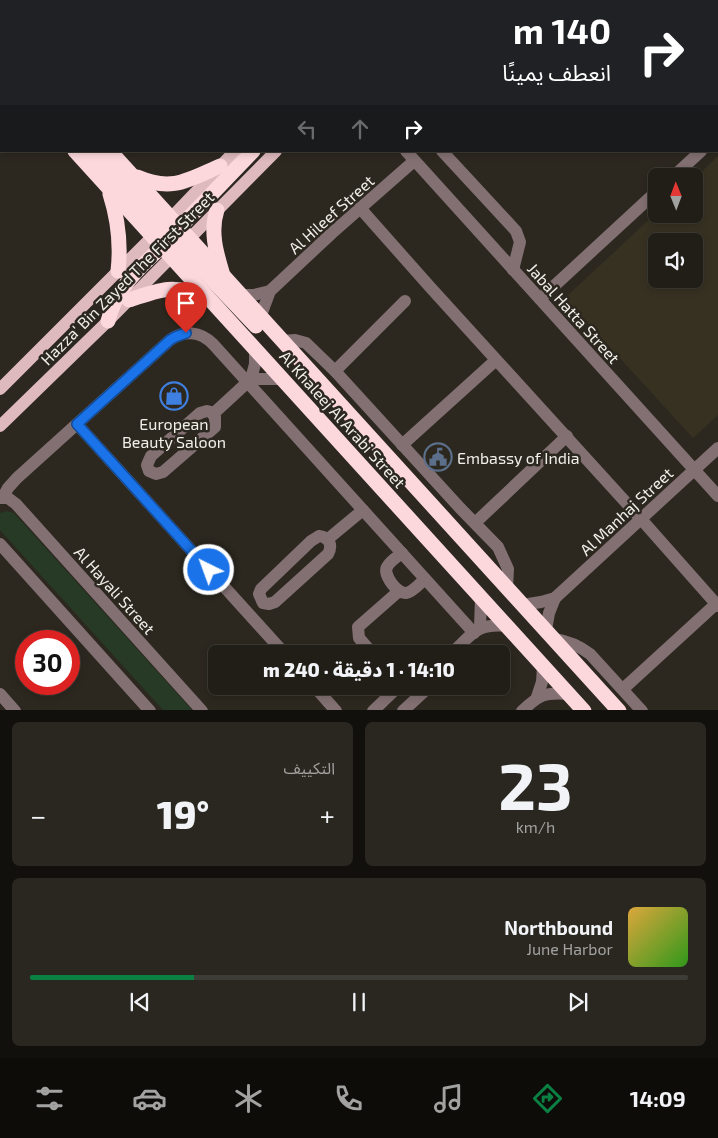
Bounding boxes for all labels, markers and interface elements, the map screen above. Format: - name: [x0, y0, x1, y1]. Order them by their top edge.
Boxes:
- text: 140 m: [513, 9, 611, 51]
- icon: right: [629, 20, 694, 85]
- text: انعطف يمينًا: [502, 59, 611, 85]
- icon: left: [293, 115, 321, 143]
- icon: ahead: [346, 115, 374, 143]
- icon: right: [399, 115, 427, 143]
- north arrow: [648, 168, 702, 222]
- map controls: [648, 168, 703, 288]
- street label: Al Hileef Street: [284, 171, 378, 257]
- street label: Hazza' Bin Zayed The First Street: [36, 187, 218, 369]
- button: sound: [648, 233, 703, 288]
- street label: Jabal Hatta Street: [524, 259, 624, 367]
- pin: [165, 282, 207, 333]
- icon: arrive: [172, 289, 200, 317]
- street label: Al Khaleej Al Arabi Street: [276, 346, 410, 492]
- shop icon: European Beauty Saloon: [159, 381, 189, 411]
- place label: European Beauty Saloon: [122, 414, 226, 451]
- public building icon: Embassy of India: [423, 442, 453, 472]
- place label: Embassy of India: [457, 448, 580, 467]
- street label: Al Manhaj Street: [576, 463, 677, 560]
- street label: Al Hayali Street: [71, 542, 159, 638]
- position arrow: [182, 543, 234, 595]
- speed limit sign: 30: [15, 630, 80, 695]
- text: 14:10 · 1 دقيقة · 240 m: [263, 658, 455, 681]
- text: 23: [498, 745, 573, 823]
- text: التكييف: [283, 758, 335, 777]
- text: 19°: [157, 791, 209, 837]
- text: −: [30, 798, 46, 832]
- text: +: [320, 798, 335, 832]
- text: km/h: [516, 817, 555, 836]
- text: Northbound: [504, 916, 613, 939]
- text: June Harbor: [526, 939, 613, 958]
- icon: previous: [126, 988, 154, 1016]
- icon: pause: [345, 988, 373, 1016]
- icon: next: [564, 988, 592, 1016]
- icon: filters: [32, 1081, 67, 1116]
- icon: car: [132, 1081, 167, 1116]
- icon: climate: [231, 1081, 266, 1116]
- icon: phone: [331, 1081, 366, 1116]
- icon: music: [431, 1081, 466, 1116]
- icon: directions: [530, 1081, 565, 1116]
- text: 14:09: [630, 1085, 686, 1111]

